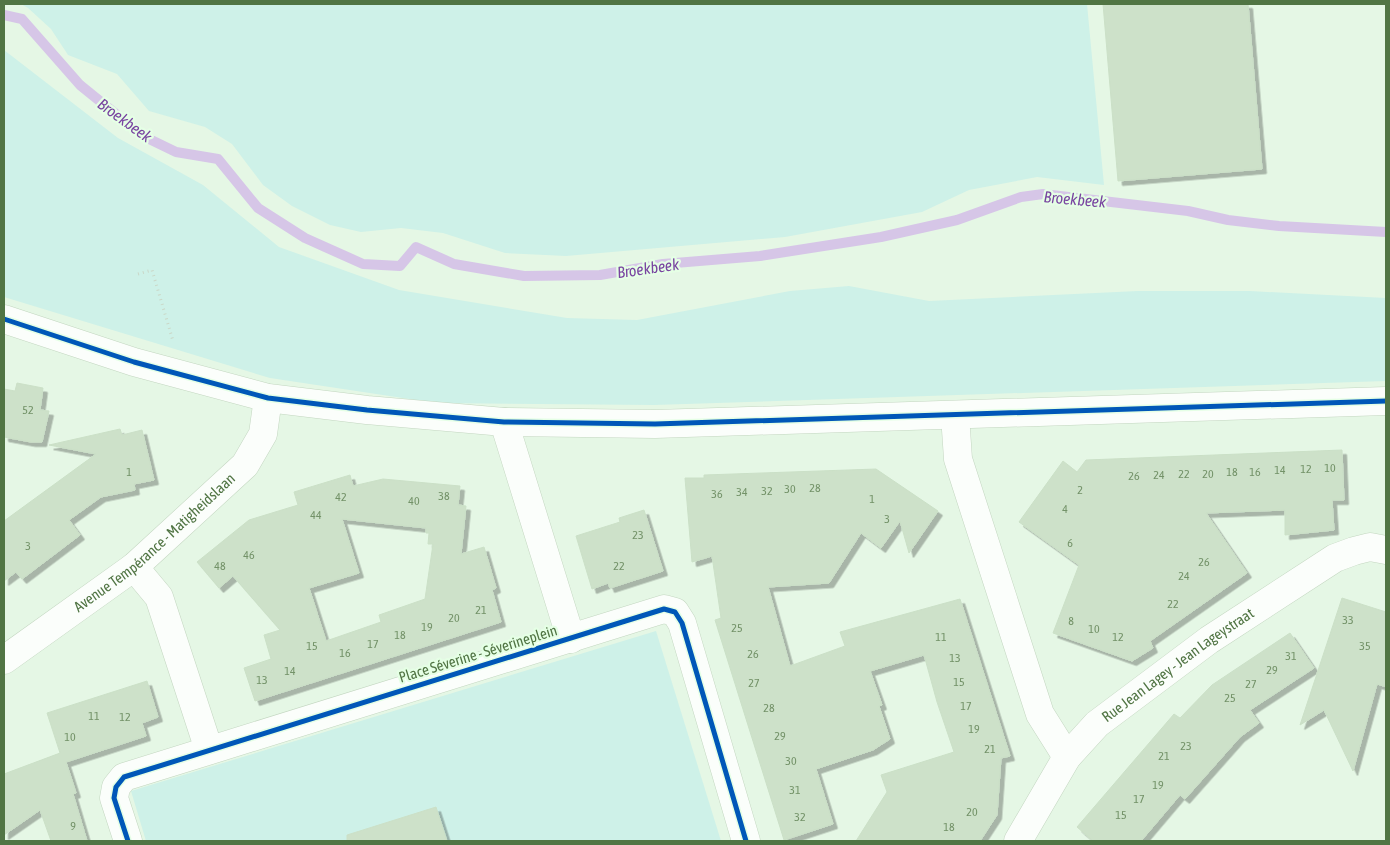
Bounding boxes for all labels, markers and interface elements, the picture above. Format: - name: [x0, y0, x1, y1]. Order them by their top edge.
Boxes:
- water label: Broekbeek: [94, 94, 156, 146]
- water label: Broekbeek: [1043, 187, 1108, 211]
- water label: Broekbeek: [616, 255, 681, 281]
- house number: 52: [22, 403, 34, 417]
- house number: 10: [1324, 461, 1336, 475]
- house number: 12: [1300, 462, 1312, 476]
- house number: 14: [1274, 463, 1286, 477]
- house number: 1: [126, 465, 132, 479]
- house number: 18: [1226, 465, 1238, 479]
- house number: 16: [1249, 465, 1261, 479]
- house number: 22: [1178, 467, 1190, 481]
- house number: 20: [1202, 467, 1214, 481]
- house number: 24: [1153, 468, 1165, 482]
- house number: 26: [1128, 469, 1140, 483]
- street label: Avenue Tempérance - Matigheidslaan: [70, 470, 238, 615]
- house number: 28: [809, 481, 821, 495]
- house number: 30: [784, 482, 796, 496]
- house number: 2: [1077, 483, 1083, 497]
- house number: 32: [761, 484, 773, 498]
- house number: 34: [736, 485, 748, 499]
- house number: 36: [711, 487, 723, 501]
- house number: 38: [438, 489, 450, 503]
- house number: 42: [335, 490, 347, 504]
- house number: 1: [869, 492, 875, 506]
- house number: 40: [408, 494, 420, 508]
- house number: 4: [1062, 502, 1068, 516]
- house number: 44: [310, 508, 322, 522]
- house number: 3: [884, 512, 890, 526]
- house number: 23: [632, 528, 644, 542]
- house number: 6: [1067, 536, 1073, 550]
- house number: 3: [25, 539, 31, 553]
- house number: 46: [243, 548, 255, 562]
- house number: 26: [1198, 555, 1210, 569]
- house number: 48: [214, 559, 226, 573]
- house number: 22: [613, 559, 625, 573]
- house number: 24: [1178, 569, 1190, 583]
- house number: 22: [1167, 597, 1179, 611]
- house number: 21: [475, 603, 487, 617]
- street label: Rue Jean Lagey - Jean Lageystraat: [1098, 604, 1257, 725]
- house number: 20: [448, 611, 460, 625]
- house number: 33: [1342, 613, 1354, 627]
- house number: 8: [1068, 614, 1074, 628]
- house number: 19: [421, 620, 433, 634]
- street label: Place Séverine - Séverineplein: [397, 621, 559, 686]
- house number: 25: [731, 621, 743, 635]
- house number: 10: [1088, 622, 1100, 636]
- house number: 18: [394, 628, 406, 642]
- house number: 11: [935, 630, 947, 644]
- house number: 12: [1112, 630, 1124, 644]
- house number: 17: [367, 637, 379, 651]
- house number: 15: [306, 639, 318, 653]
- house number: 35: [1359, 639, 1371, 653]
- house number: 16: [339, 646, 351, 660]
- house number: 26: [747, 647, 759, 661]
- house number: 31: [1285, 649, 1297, 663]
- house number: 13: [949, 651, 961, 665]
- house number: 29: [1266, 663, 1278, 677]
- house number: 14: [284, 664, 296, 678]
- house number: 13: [256, 673, 268, 687]
- house number: 15: [953, 675, 965, 689]
- house number: 27: [748, 676, 760, 690]
- house number: 27: [1245, 677, 1257, 691]
- house number: 25: [1224, 691, 1236, 705]
- house number: 17: [960, 699, 972, 713]
- house number: 28: [763, 701, 775, 715]
- house number: 11: [88, 709, 100, 723]
- house number: 12: [119, 710, 131, 724]
- house number: 19: [968, 722, 980, 736]
- house number: 29: [774, 729, 786, 743]
- house number: 10: [64, 730, 76, 744]
- house number: 23: [1180, 739, 1192, 753]
- house number: 21: [984, 742, 996, 756]
- house number: 21: [1158, 749, 1170, 763]
- house number: 30: [785, 754, 797, 768]
- house number: 19: [1152, 778, 1164, 792]
- house number: 31: [789, 783, 801, 797]
- house number: 17: [1133, 792, 1145, 806]
- house number: 20: [966, 805, 978, 819]
- house number: 15: [1115, 808, 1127, 822]
- house number: 32: [794, 810, 806, 824]
- house number: 9: [70, 819, 76, 833]
- house number: 18: [943, 820, 955, 834]

